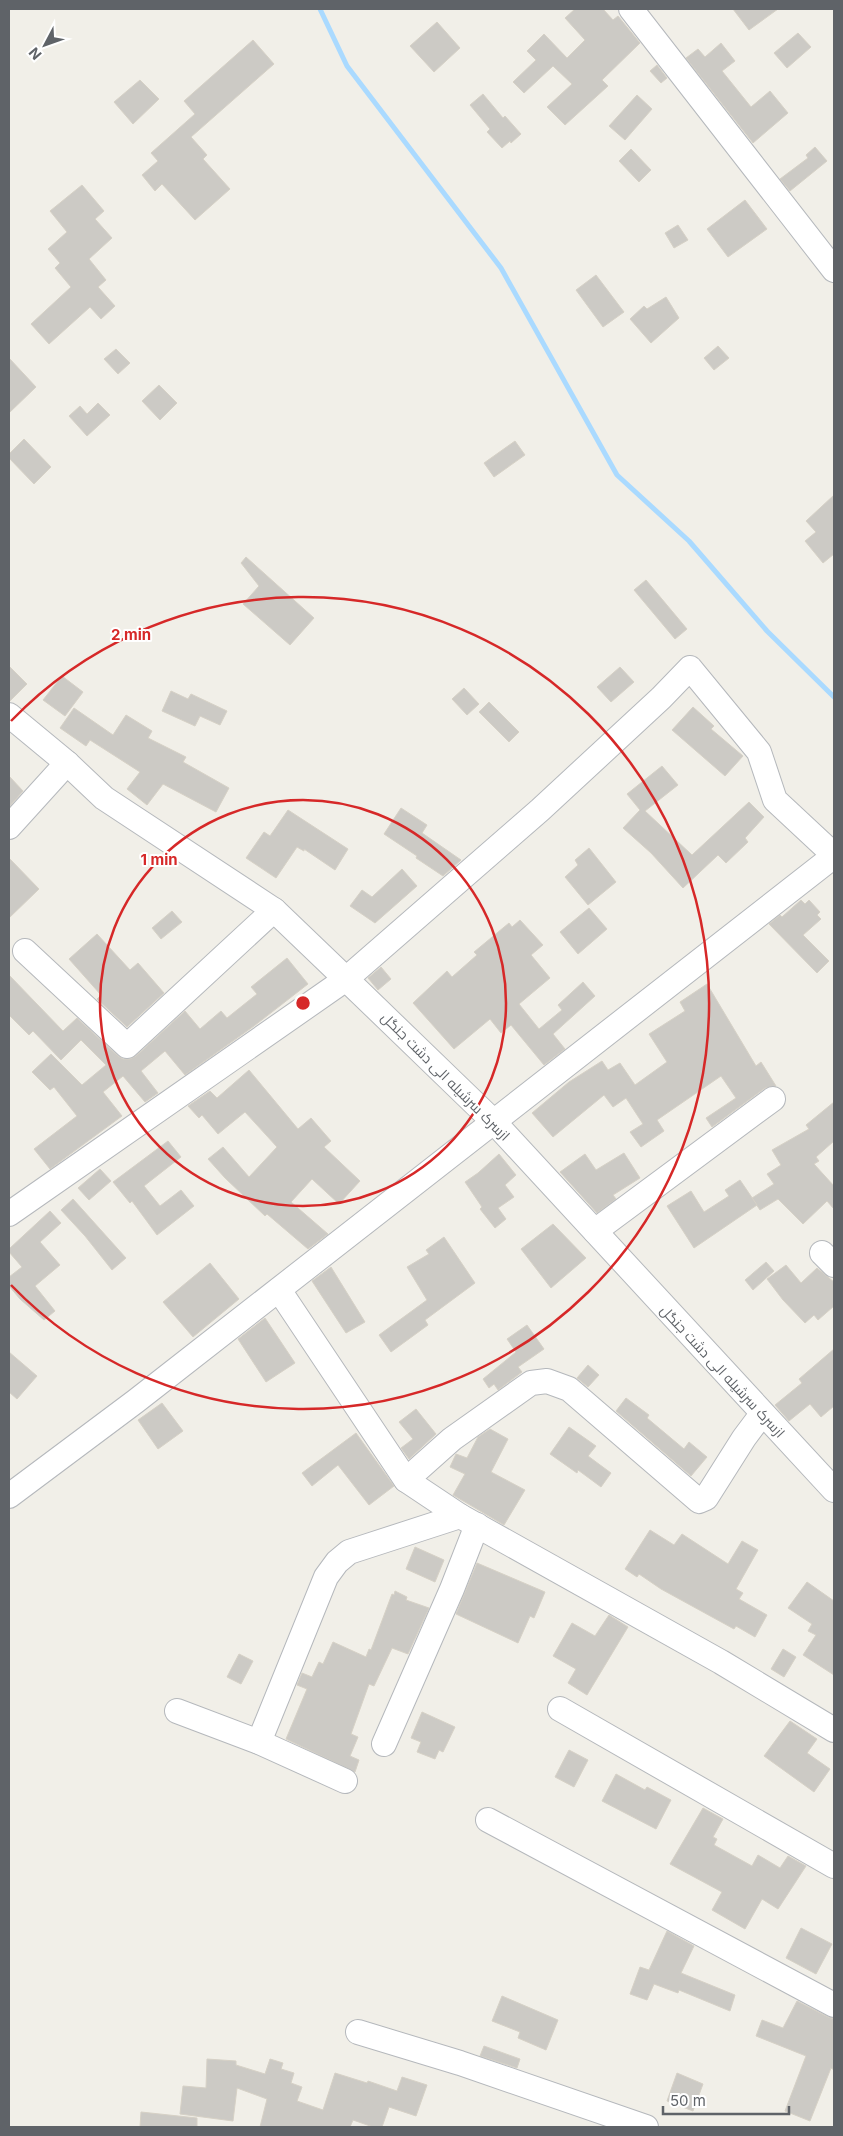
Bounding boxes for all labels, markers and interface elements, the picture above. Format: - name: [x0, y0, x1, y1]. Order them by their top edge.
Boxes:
- north arrow: [20, 20, 70, 70]
- text: N: [25, 44, 45, 63]
- text: 2 min: [111, 625, 151, 644]
- text: 1 min: [140, 850, 178, 869]
- centre of rings: [294, 994, 312, 1012]
- street label: ازسرک سرشیله الی دشت جنگل: [378, 1008, 514, 1144]
- street label: ازسرک سرشیله الی دشت جنگل: [657, 1301, 789, 1441]
- scale bar: [663, 2084, 789, 2116]
- text: 50 m: [670, 2091, 706, 2110]

